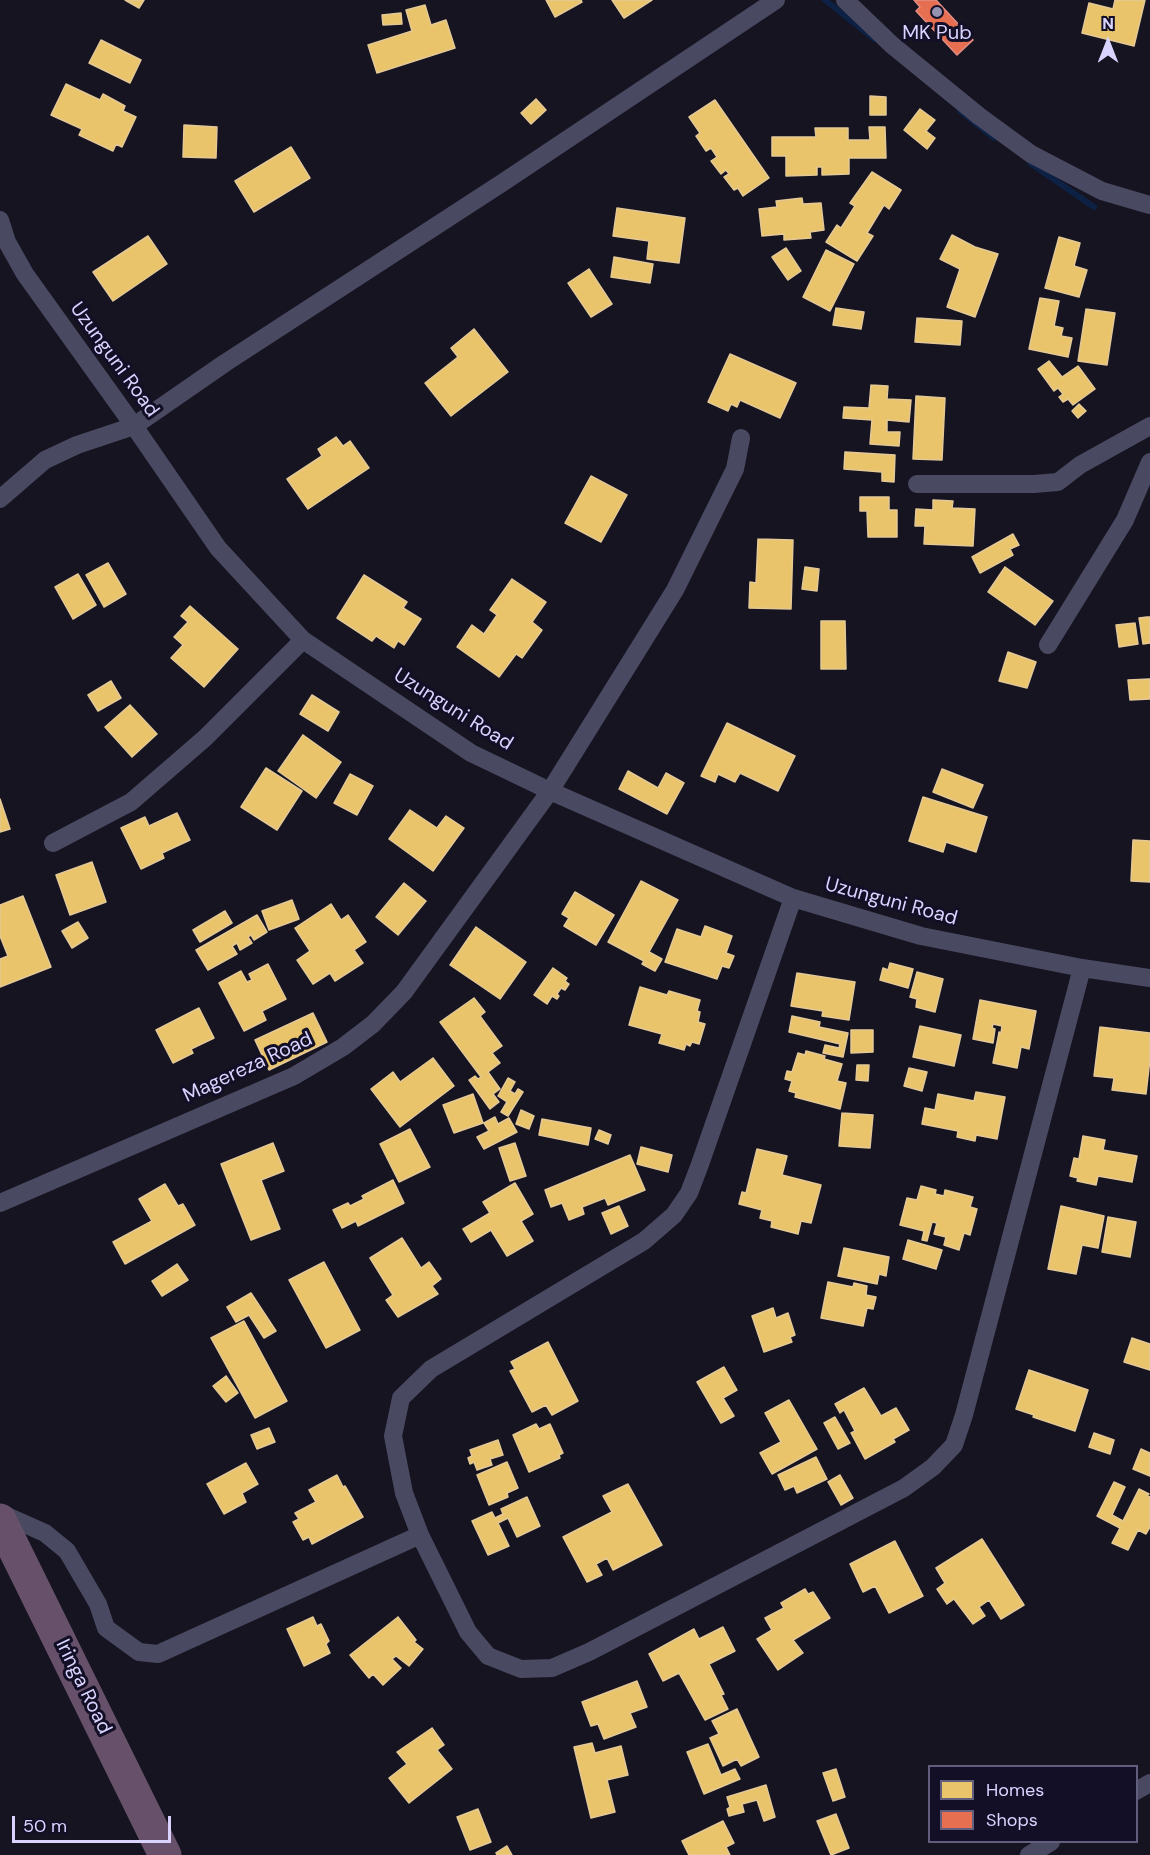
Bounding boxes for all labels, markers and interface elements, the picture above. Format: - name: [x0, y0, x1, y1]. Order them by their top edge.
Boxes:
- marker: MK Pub: [930, 5, 944, 19]
- north arrow: [1078, 12, 1138, 72]
- text: N: [1102, 13, 1114, 34]
- place label: MK Pub: [902, 22, 972, 46]
- street label: Uzunguni Road: [64, 298, 164, 422]
- street label: Uzunguni Road: [389, 664, 517, 756]
- street label: Uzunguni Road: [822, 873, 960, 931]
- street label: Magereza Road: [179, 1028, 317, 1108]
- street label: Iringa Road: [50, 1636, 116, 1738]
- legend: [928, 1765, 1138, 1843]
- text: Homes: [986, 1778, 1044, 1802]
- scale bar: [15, 1804, 174, 1842]
- text: Shops: [986, 1808, 1038, 1832]
- text: 50 m: [23, 1814, 67, 1838]

